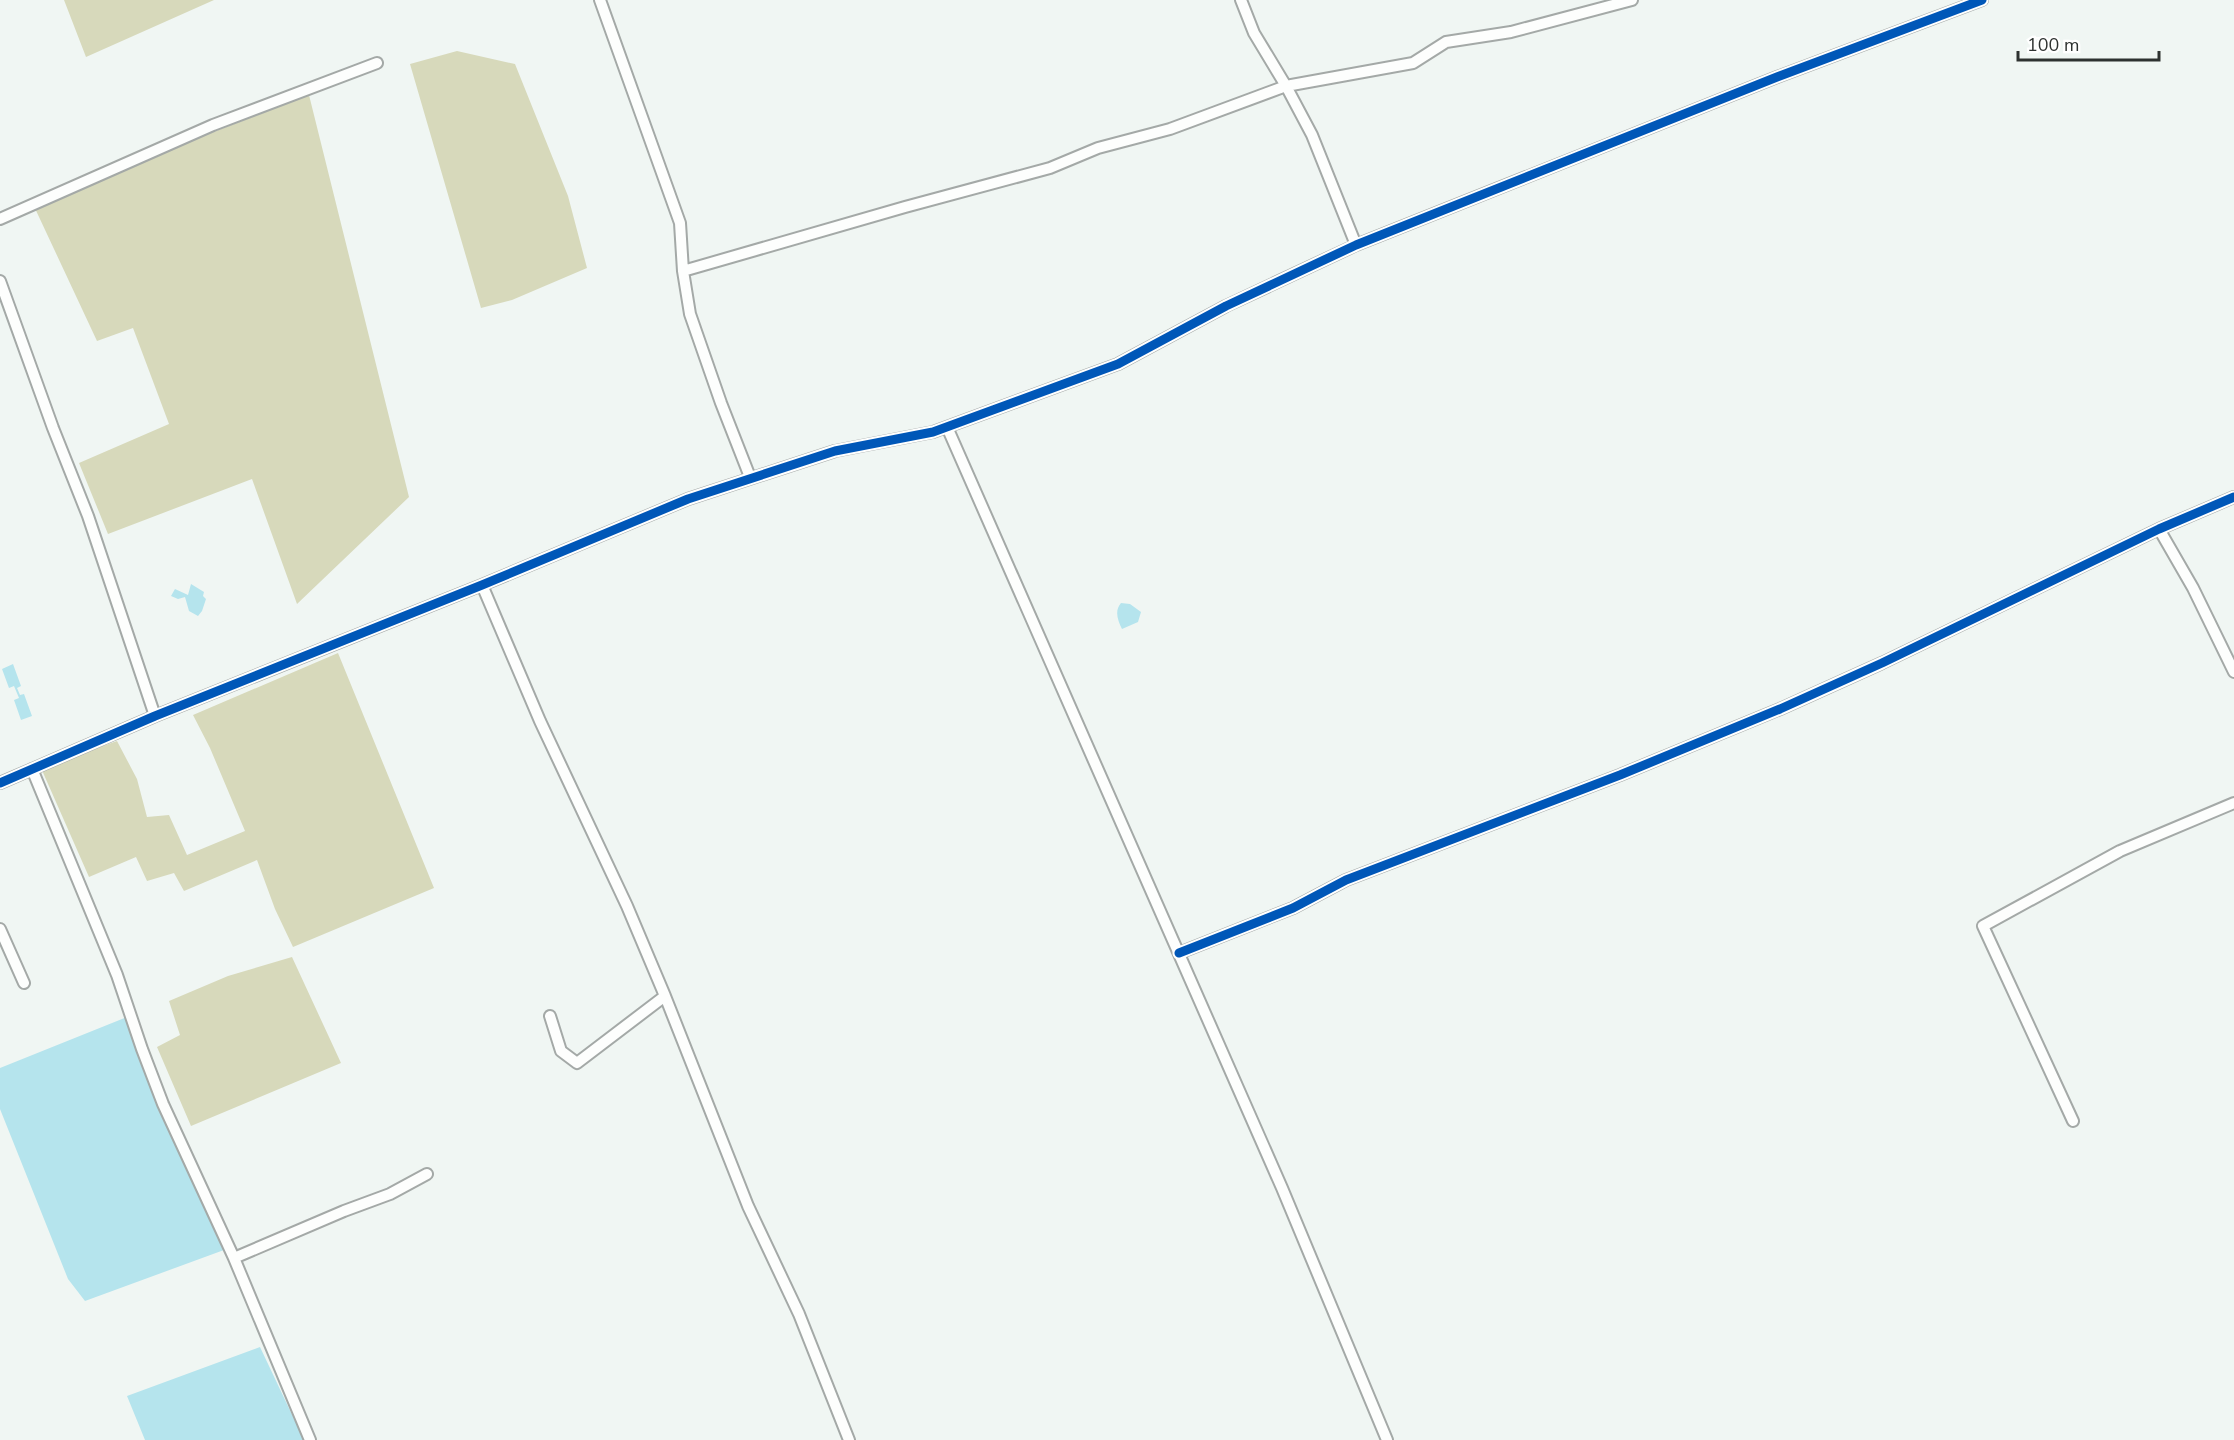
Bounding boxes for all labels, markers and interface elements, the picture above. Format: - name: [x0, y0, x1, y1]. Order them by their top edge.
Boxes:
- scale bar: [2018, 24, 2159, 62]
- text: 100 m: [2027, 33, 2079, 57]

